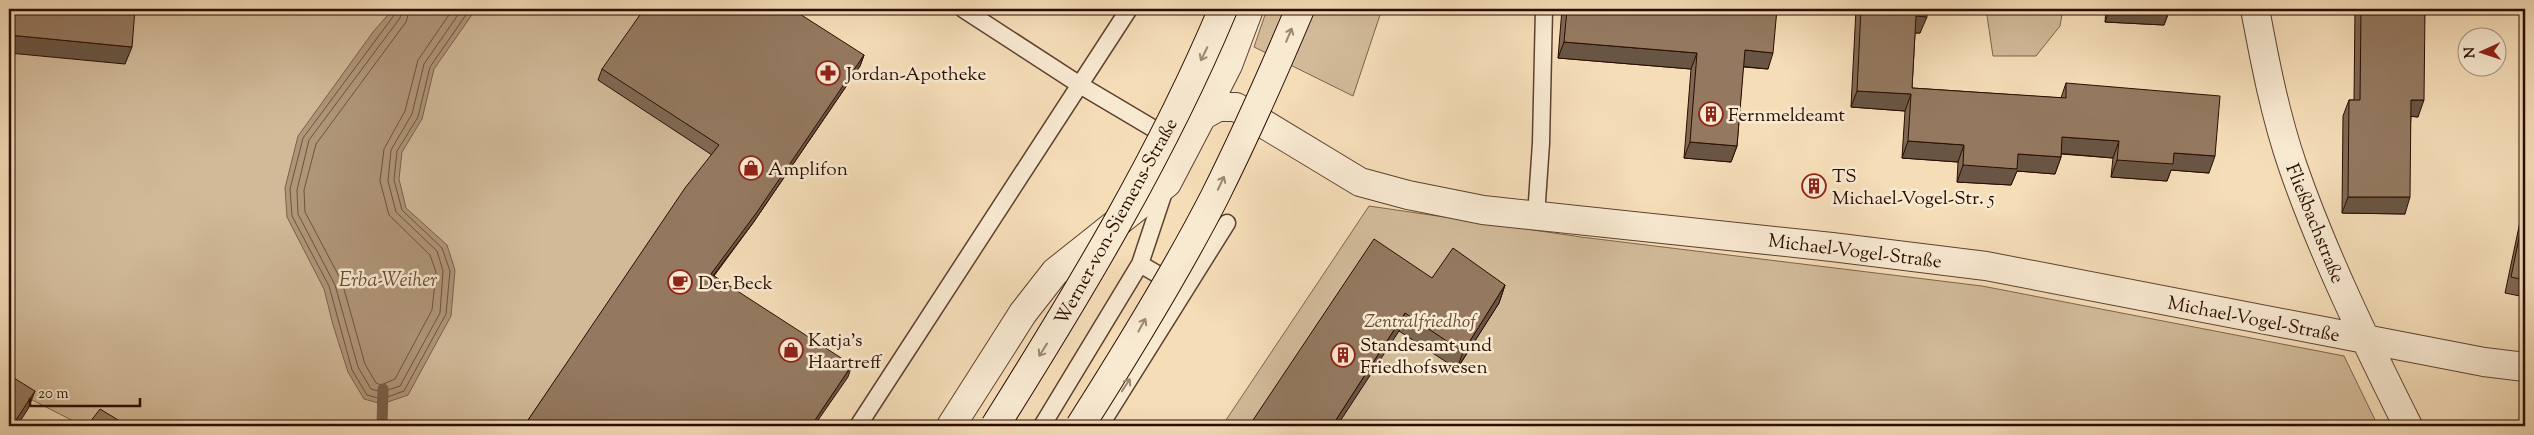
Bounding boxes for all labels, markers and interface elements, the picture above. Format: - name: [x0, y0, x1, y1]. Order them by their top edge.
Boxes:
- one-way arrow: [1285, 28, 1294, 43]
- north arrow: [2456, 28, 2506, 78]
- one-way arrow: [1199, 46, 1209, 61]
- text: N: [2461, 46, 2481, 59]
- pharmacy icon: Jordan-Apotheke: [815, 60, 841, 86]
- place label: Jordan-Apotheke: [845, 62, 986, 89]
- building icon: Fernmeldeamt: [1698, 101, 1724, 127]
- place label: Fernmeldeamt: [1728, 103, 1846, 130]
- street label: Werner-von-Siemens-Straße: [1049, 114, 1186, 331]
- shop icon: Amplifon: [738, 155, 764, 181]
- place label: Amplifon: [768, 157, 848, 184]
- street label: Fließbachstraße: [2277, 160, 2350, 288]
- place label: TS Michael-Vogel-Str. 5: [1832, 164, 1995, 213]
- building icon: TS Michael-Vogel-Str. 5: [1801, 173, 1827, 199]
- one-way arrow: [1217, 176, 1226, 191]
- street label: Michael-Vogel-Straße: [1766, 228, 1943, 277]
- water label: Erba-Weiher: [339, 267, 437, 296]
- cafe icon: Der Beck: [667, 269, 693, 295]
- place label: Der Beck: [698, 271, 773, 298]
- street label: Michael-Vogel-Straße: [2165, 291, 2342, 350]
- park label: Zentralfriedhof: [1364, 309, 1478, 336]
- one-way arrow: [1138, 318, 1147, 333]
- place label: Katja's Haartreff: [808, 328, 883, 377]
- place label: Standesamt und Friedhofswesen: [1360, 333, 1492, 382]
- shop icon: Katja's Haartreff: [778, 337, 804, 363]
- one-way arrow: [1037, 342, 1047, 356]
- building icon: Standesamt und Friedhofswesen: [1330, 342, 1356, 368]
- scale bar: [30, 375, 140, 407]
- one-way arrow: [1121, 379, 1131, 393]
- text: 20 m: [38, 384, 69, 405]

